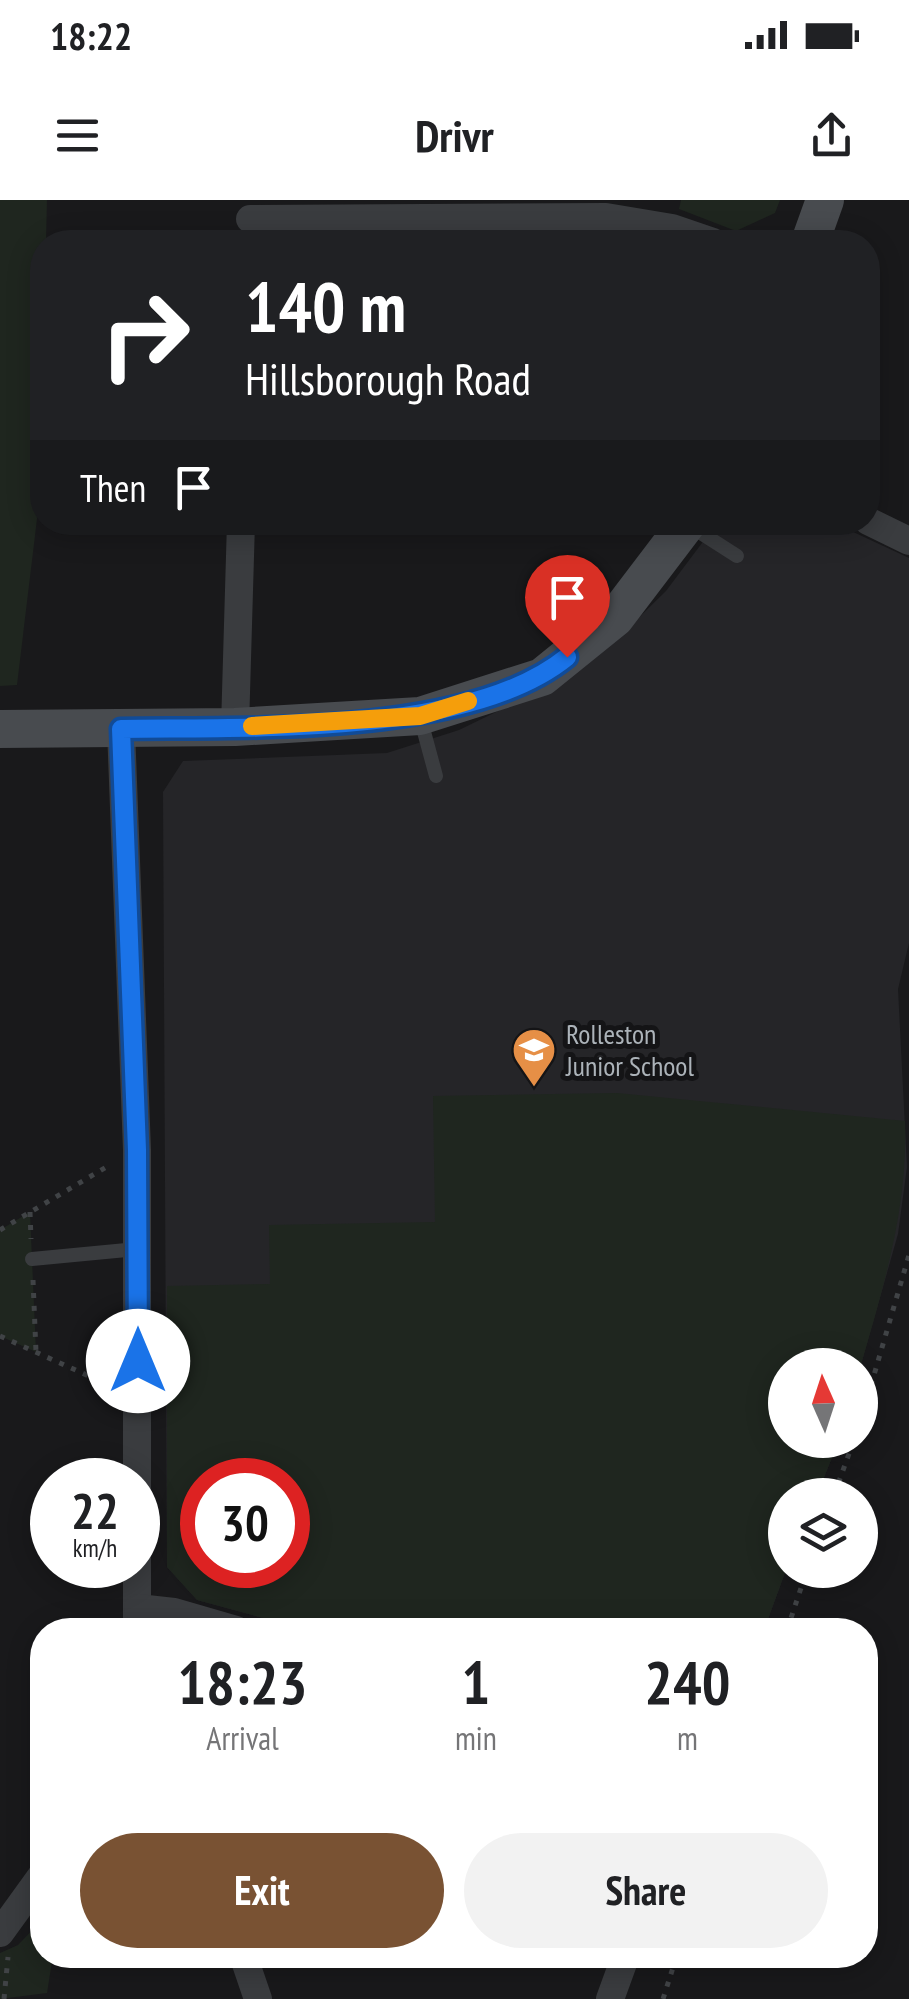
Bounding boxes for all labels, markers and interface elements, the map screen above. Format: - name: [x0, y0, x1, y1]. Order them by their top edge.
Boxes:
- text: 18:22: [50, 11, 132, 60]
- text: Drivr: [415, 106, 494, 164]
- icon: menu: [50, 108, 105, 163]
- icon: share: [804, 108, 859, 163]
- text: 140 m: [245, 261, 406, 351]
- icon: right: [80, 270, 210, 400]
- text: Hillsborough Road: [245, 349, 531, 407]
- icon: arrive: [166, 460, 221, 515]
- text: Then: [80, 463, 146, 512]
- pin: [525, 555, 610, 658]
- icon: arrive: [540, 570, 595, 625]
- place label: Rolleston Junior School: [565, 1015, 694, 1084]
- school or university icon: Rolleston Junior School: [511, 1027, 557, 1088]
- position arrow: [86, 1309, 190, 1413]
- north arrow: [768, 1348, 878, 1458]
- map controls: [768, 1348, 878, 1588]
- speed limit sign: 30: [180, 1458, 310, 1588]
- text: 22: [71, 1478, 119, 1543]
- button: layers: [768, 1478, 878, 1588]
- text: km/h: [73, 1532, 117, 1564]
- text: 18:23: [178, 1643, 307, 1721]
- text: 1: [462, 1643, 490, 1721]
- text: 240: [644, 1643, 730, 1721]
- text: Arrival: [206, 1717, 279, 1759]
- text: min: [455, 1717, 497, 1759]
- text: m: [677, 1717, 698, 1759]
- button: Exit: [80, 1833, 444, 1948]
- button: Share: [464, 1833, 828, 1948]

